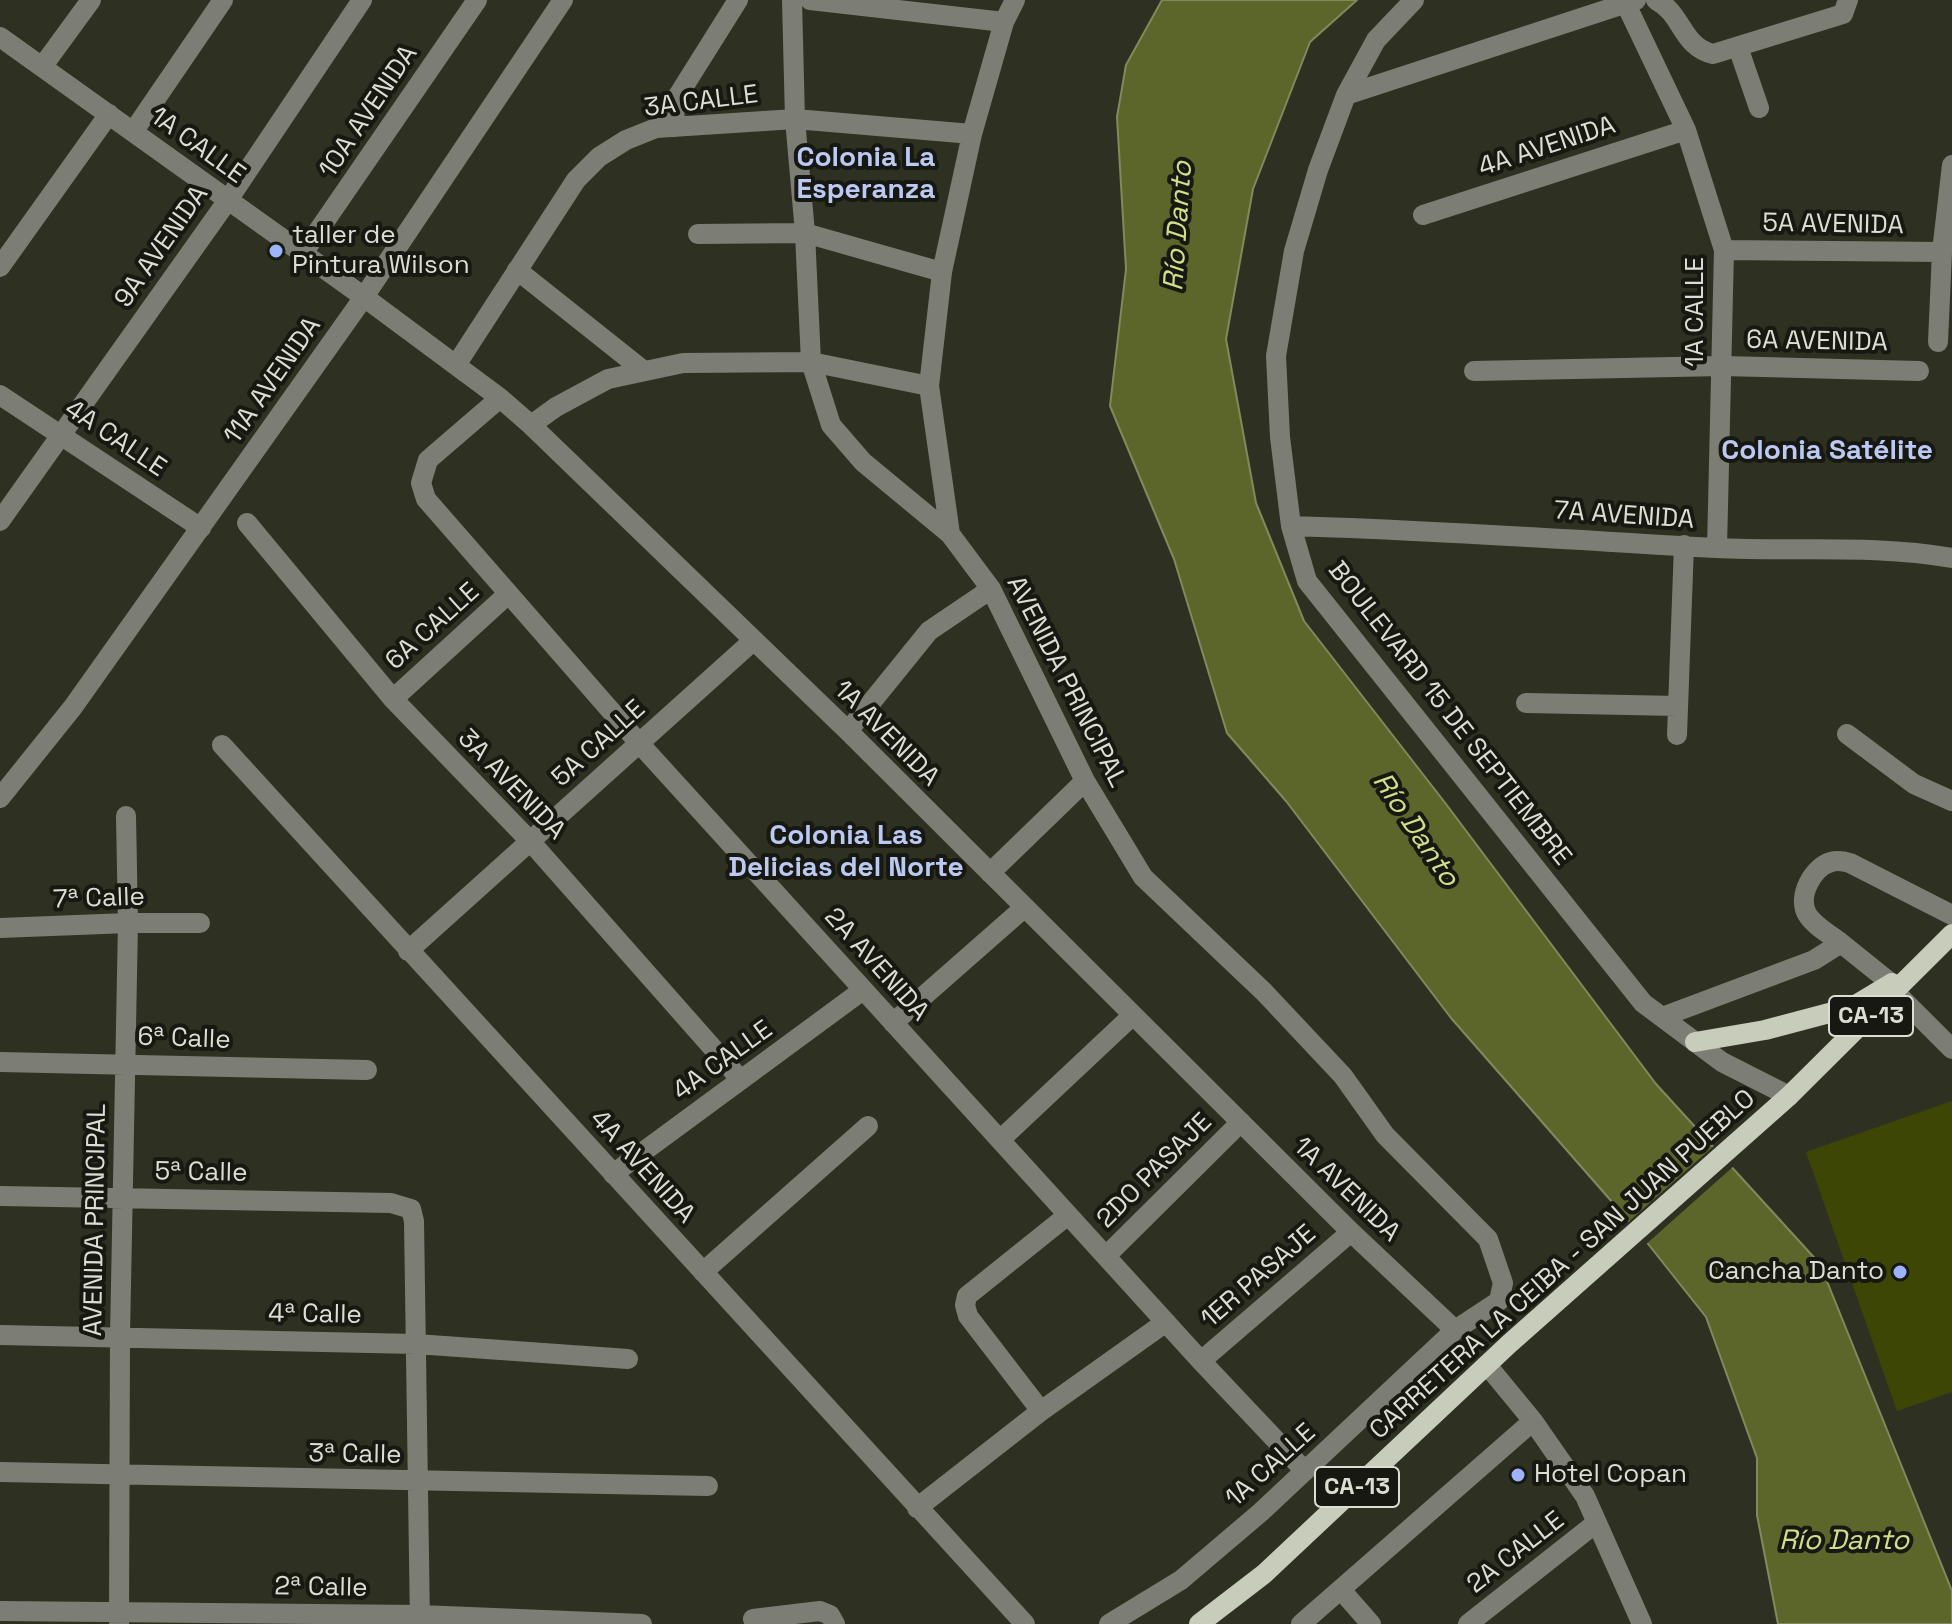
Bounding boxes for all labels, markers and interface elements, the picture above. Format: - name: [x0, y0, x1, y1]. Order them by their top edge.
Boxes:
- street label: 10A AVENIDA: [313, 40, 425, 184]
- street label: 3A CALLE: [642, 80, 760, 124]
- street label: 1A CALLE: [143, 101, 251, 191]
- street label: 4A AVENIDA: [1475, 110, 1619, 184]
- district label: Colonia La Esperanza: [796, 141, 936, 207]
- water label: Río Danto: [1158, 160, 1200, 292]
- street label: 9A AVENIDA: [109, 180, 215, 314]
- street label: 5A AVENIDA: [1762, 208, 1904, 242]
- place label: taller de Pintura Wilson: [292, 220, 470, 282]
- marker: taller de Pintura Wilson: [267, 242, 285, 260]
- street label: 1A CALLE: [1680, 257, 1712, 367]
- street label: 11A AVENIDA: [218, 312, 328, 450]
- street label: 6A AVENIDA: [1746, 325, 1888, 359]
- street label: 4A CALLE: [59, 394, 171, 484]
- district label: Colonia Satélite: [1721, 434, 1933, 468]
- street label: 7A AVENIDA: [1553, 496, 1695, 536]
- street label: BOULEVARD 15 DE SEPTIEMBRE: [1321, 556, 1577, 872]
- street label: AVENIDA PRINCIPAL: [999, 571, 1133, 793]
- street label: 6A CALLE: [380, 577, 486, 677]
- street label: 1A AVENIDA: [827, 675, 945, 793]
- street label: 5A CALLE: [546, 694, 652, 794]
- street label: 3A AVENIDA: [451, 723, 571, 847]
- water label: Río Danto: [1365, 767, 1465, 893]
- district label: Colonia Las Delicias del Norte: [728, 819, 964, 885]
- street label: 7ª Calle: [52, 882, 146, 916]
- street label: 2A AVENIDA: [817, 902, 935, 1028]
- road number: CA-13: [1829, 996, 1913, 1036]
- street label: 4A CALLE: [667, 1015, 779, 1107]
- street label: 6ª Calle: [137, 1022, 231, 1056]
- street label: CARRETERA LA CEIBA - SAN JUAN PUEBLO: [1364, 1083, 1762, 1447]
- street label: AVENIDA PRINCIPAL: [78, 1103, 114, 1337]
- street label: 4A AVENIDA: [583, 1104, 701, 1230]
- street label: 2DO PASAJE: [1091, 1107, 1219, 1235]
- street label: 1A AVENIDA: [1286, 1131, 1406, 1249]
- street label: 5ª Calle: [154, 1157, 248, 1189]
- street label: 1ER PASAJE: [1195, 1219, 1323, 1335]
- place label: Cancha Danto: [1708, 1256, 1884, 1288]
- marker: Cancha Danto: [1891, 1263, 1909, 1281]
- street label: 4ª Calle: [268, 1299, 362, 1331]
- street label: 1A CALLE: [1220, 1418, 1322, 1514]
- street label: 3ª Calle: [308, 1439, 402, 1471]
- place label: Hotel Copan: [1534, 1459, 1687, 1491]
- marker: Hotel Copan: [1509, 1466, 1527, 1484]
- road number: CA-13: [1315, 1467, 1399, 1507]
- street label: 2A CALLE: [1461, 1505, 1571, 1601]
- water label: Río Danto: [1779, 1524, 1909, 1558]
- street label: 2ª Calle: [274, 1572, 368, 1604]

